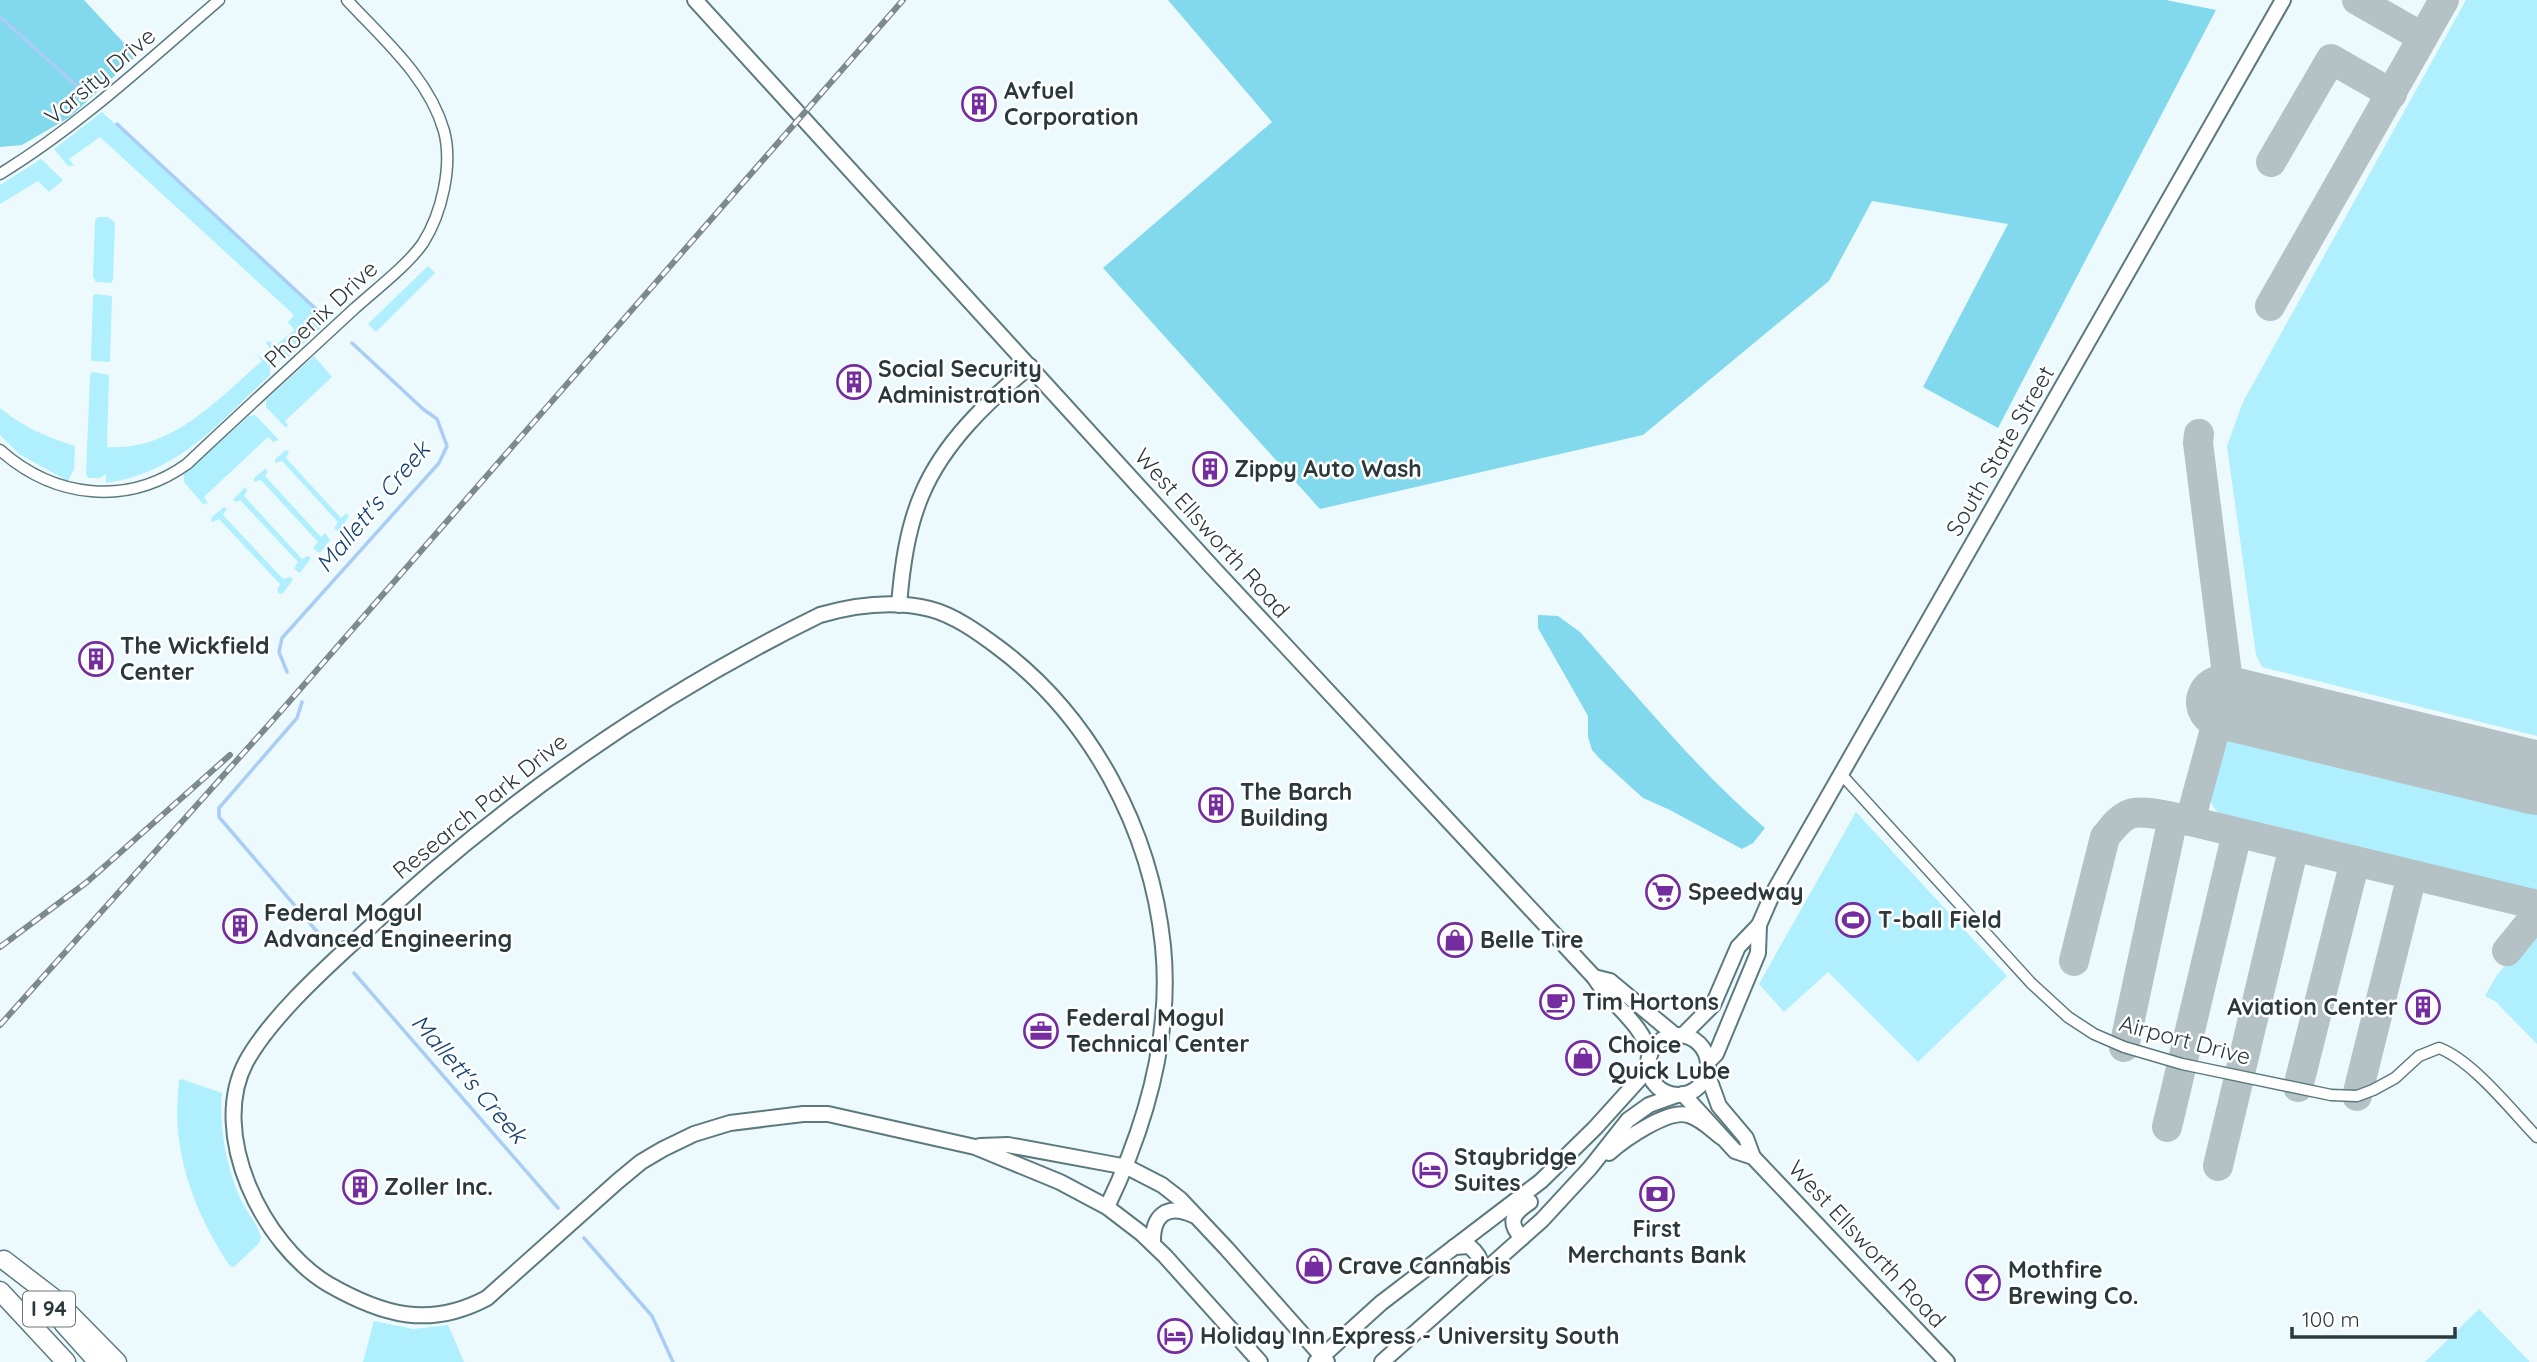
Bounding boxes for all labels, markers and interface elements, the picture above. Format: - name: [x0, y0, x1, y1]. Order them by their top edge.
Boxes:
- street label: Varsity Drive: [38, 21, 161, 130]
- place label: Avfuel Corporation: [1004, 76, 1139, 131]
- building icon: Avfuel Corporation: [960, 85, 998, 123]
- street label: Phoenix Drive: [258, 254, 383, 374]
- place label: Social Security Administration: [878, 354, 1042, 409]
- street label: South State Street: [1939, 360, 2060, 541]
- building icon: Social Security Administration: [835, 363, 873, 401]
- water label: Mallett's Creek: [309, 433, 437, 578]
- street label: West Ellsworth Road: [1129, 442, 1296, 624]
- building icon: Zippy Auto Wash: [1191, 450, 1229, 488]
- place label: Zippy Auto Wash: [1234, 454, 1422, 483]
- place label: The Wickfield Center: [120, 631, 270, 686]
- building icon: The Wickfield Center: [77, 640, 115, 678]
- street label: Research Park Drive: [387, 726, 573, 885]
- place label: The Barch Building: [1240, 777, 1352, 832]
- building icon: The Barch Building: [1197, 786, 1235, 824]
- supermarket icon: Speedway: [1644, 873, 1682, 911]
- place label: Speedway: [1688, 877, 1803, 906]
- place label: Federal Mogul Advanced Engineering: [264, 898, 512, 953]
- sports icon: T-ball Field: [1834, 901, 1872, 939]
- place label: T-ball Field: [1878, 905, 2002, 934]
- building icon: Federal Mogul Advanced Engineering: [221, 907, 259, 945]
- shop icon: Belle Tire: [1436, 921, 1474, 959]
- place label: Belle Tire: [1480, 925, 1584, 954]
- cafe icon: Tim Hortons: [1538, 983, 1576, 1021]
- place label: Tim Hortons: [1582, 987, 1719, 1016]
- building icon: Aviation Center: [2404, 988, 2442, 1026]
- place label: Aviation Center: [2227, 992, 2398, 1021]
- place label: Federal Mogul Technical Center: [1066, 1003, 1249, 1058]
- water label: Mallett's Creek: [405, 1007, 536, 1151]
- street label: Airport Drive: [2116, 1008, 2254, 1071]
- office icon: Federal Mogul Technical Center: [1022, 1012, 1060, 1050]
- place label: Choice Quick Lube: [1608, 1030, 1730, 1085]
- shop icon: Choice Quick Lube: [1564, 1039, 1602, 1077]
- place label: Staybridge Suites: [1454, 1142, 1577, 1197]
- hotel icon: Staybridge Suites: [1411, 1151, 1449, 1189]
- street label: West Ellsworth Road: [1782, 1154, 1952, 1333]
- building icon: Zoller Inc.: [341, 1168, 379, 1206]
- place label: Zoller Inc.: [384, 1172, 493, 1201]
- bank icon: First Merchants Bank: [1638, 1175, 1676, 1213]
- place label: First Merchants Bank: [1567, 1214, 1747, 1269]
- shop icon: Crave Cannabis: [1295, 1247, 1333, 1285]
- place label: Crave Cannabis: [1338, 1251, 1511, 1280]
- place label: Mothfire Brewing Co.: [2008, 1255, 2139, 1310]
- bar icon: Mothfire Brewing Co.: [1964, 1264, 2002, 1302]
- road number: I 94: [23, 1292, 75, 1326]
- scale bar: [2292, 1296, 2455, 1340]
- text: 100 m: [2302, 1306, 2360, 1332]
- hotel icon: Holiday Inn Express - University South: [1156, 1317, 1194, 1355]
- place label: Holiday Inn Express - University South: [1200, 1321, 1620, 1350]

